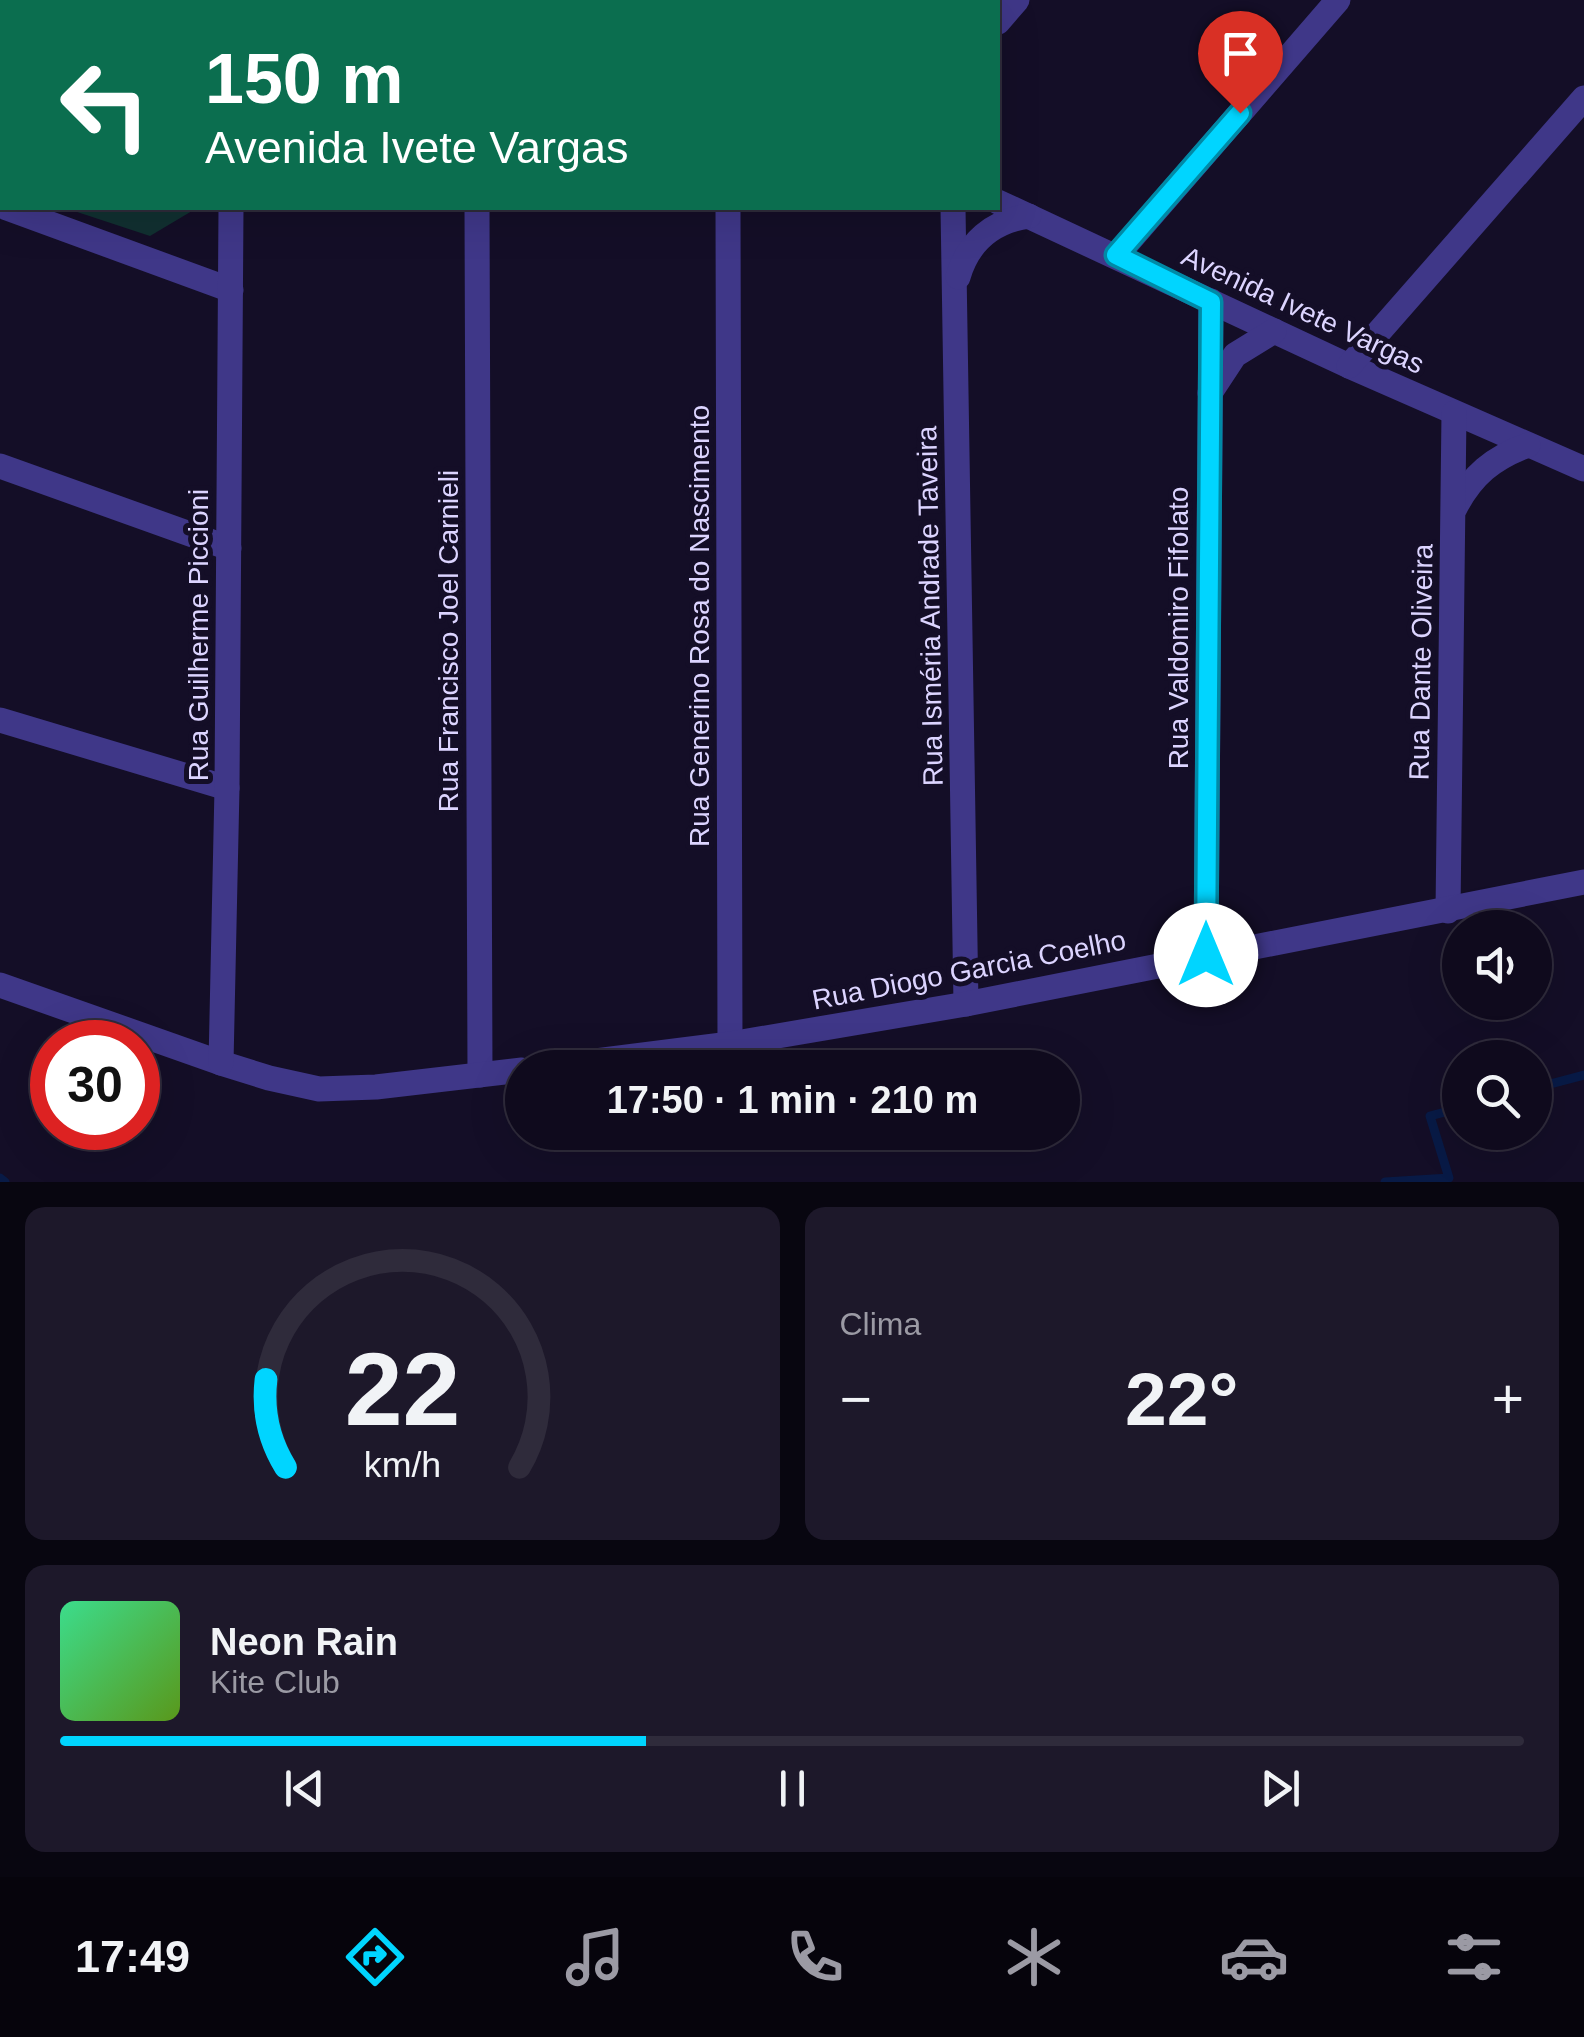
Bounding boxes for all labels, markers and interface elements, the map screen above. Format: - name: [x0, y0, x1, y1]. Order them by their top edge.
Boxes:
- pin: [1198, 11, 1283, 114]
- icon: arrive: [1213, 26, 1268, 81]
- icon: left: [40, 40, 170, 170]
- text: 150 m: [205, 40, 403, 118]
- text: Avenida Ivete Vargas: [205, 122, 629, 173]
- street label: Avenida Ivete Vargas: [1177, 240, 1429, 380]
- street label: Rua Generino Rosa do Nascimento: [684, 405, 715, 847]
- street label: Rua Isméria Andrade Taveira: [911, 425, 949, 787]
- street label: Rua Francisco Joel Carnieli: [433, 470, 464, 812]
- street label: Rua Valdomiro Fifolato: [1163, 487, 1194, 769]
- street label: Rua Guilherme Piccioni: [183, 489, 214, 781]
- street label: Rua Dante Oliveira: [1403, 543, 1439, 781]
- position arrow: [1154, 903, 1258, 1007]
- map controls: [1442, 910, 1552, 1150]
- button: sound: [1442, 910, 1552, 1020]
- street label: Rua Diogo Garcia Coelho: [809, 924, 1129, 1016]
- speed limit sign: 30: [30, 1020, 160, 1150]
- button: search: [1442, 1040, 1552, 1150]
- text: 17:50 · 1 min · 210 m: [607, 1079, 978, 1121]
- text: Clima: [840, 1306, 921, 1342]
- text: 22: [344, 1331, 460, 1447]
- text: 22°: [1125, 1357, 1238, 1441]
- text: −: [840, 1368, 872, 1430]
- text: +: [1492, 1368, 1524, 1430]
- text: km/h: [364, 1445, 441, 1485]
- text: Neon Rain: [210, 1621, 398, 1663]
- text: Kite Club: [210, 1664, 340, 1700]
- icon: previous: [277, 1761, 332, 1816]
- icon: pause: [765, 1761, 820, 1816]
- icon: next: [1253, 1761, 1308, 1816]
- icon: directions: [340, 1922, 410, 1992]
- icon: music: [560, 1922, 630, 1992]
- icon: phone: [780, 1922, 850, 1992]
- icon: climate: [999, 1922, 1069, 1992]
- icon: car: [1219, 1922, 1289, 1992]
- icon: filters: [1439, 1922, 1509, 1992]
- text: 17:49: [75, 1931, 190, 1982]

